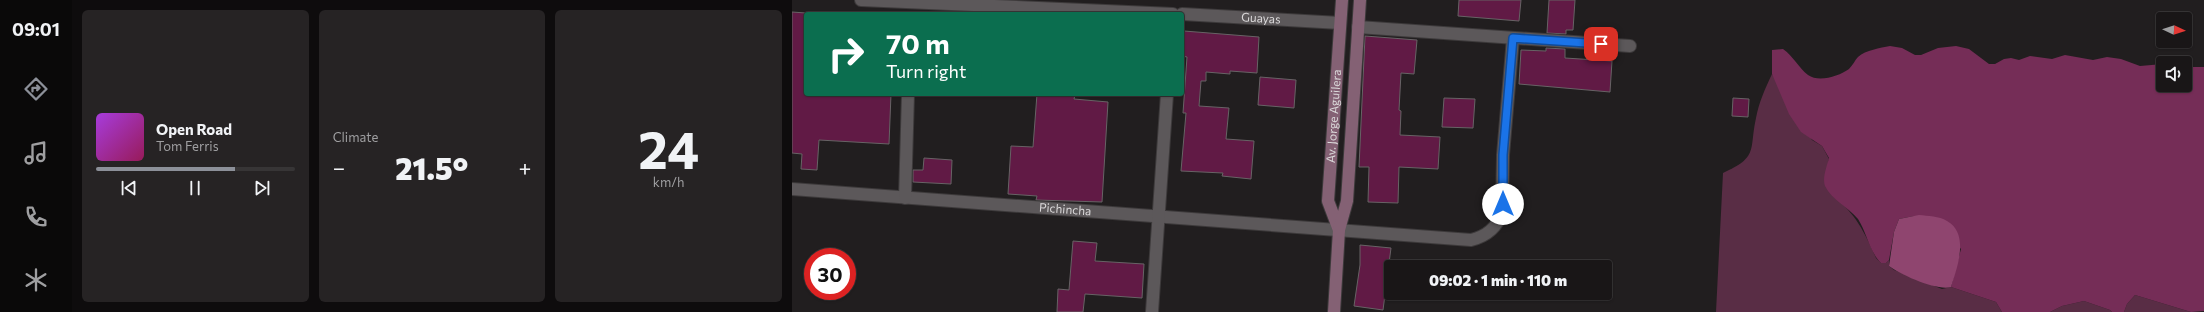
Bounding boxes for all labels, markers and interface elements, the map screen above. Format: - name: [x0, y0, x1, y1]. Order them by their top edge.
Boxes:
- street label: Guayas: [1241, 9, 1281, 26]
- north arrow: [2156, 12, 2192, 48]
- map controls: [2156, 12, 2192, 92]
- text: 09:01: [12, 18, 60, 40]
- text: 70 m: [886, 26, 950, 60]
- pin: [1584, 27, 1618, 61]
- icon: right: [820, 28, 872, 80]
- icon: arrive: [1590, 33, 1612, 55]
- button: sound: [2156, 56, 2192, 92]
- text: Turn right: [886, 60, 966, 82]
- street label: Av. Jorge Aguilera: [1323, 69, 1343, 163]
- icon: directions: [22, 75, 50, 103]
- text: 24: [638, 116, 699, 180]
- text: Open Road: [156, 120, 232, 138]
- text: Climate: [333, 129, 378, 145]
- text: Tom Ferris: [156, 138, 219, 154]
- icon: music: [22, 139, 50, 167]
- text: 21.5°: [395, 149, 468, 186]
- text: −: [333, 154, 345, 181]
- text: +: [518, 154, 531, 181]
- text: km/h: [653, 174, 684, 190]
- icon: previous: [118, 177, 140, 199]
- icon: pause: [184, 177, 206, 199]
- icon: next: [251, 177, 273, 199]
- position arrow: [1482, 183, 1524, 225]
- street label: Pichincha: [1039, 200, 1092, 217]
- icon: phone: [22, 203, 50, 231]
- speed limit sign: 30: [804, 248, 856, 300]
- icon: climate: [22, 266, 50, 294]
- text: 09:02 · 1 min · 110 m: [1429, 271, 1567, 289]

